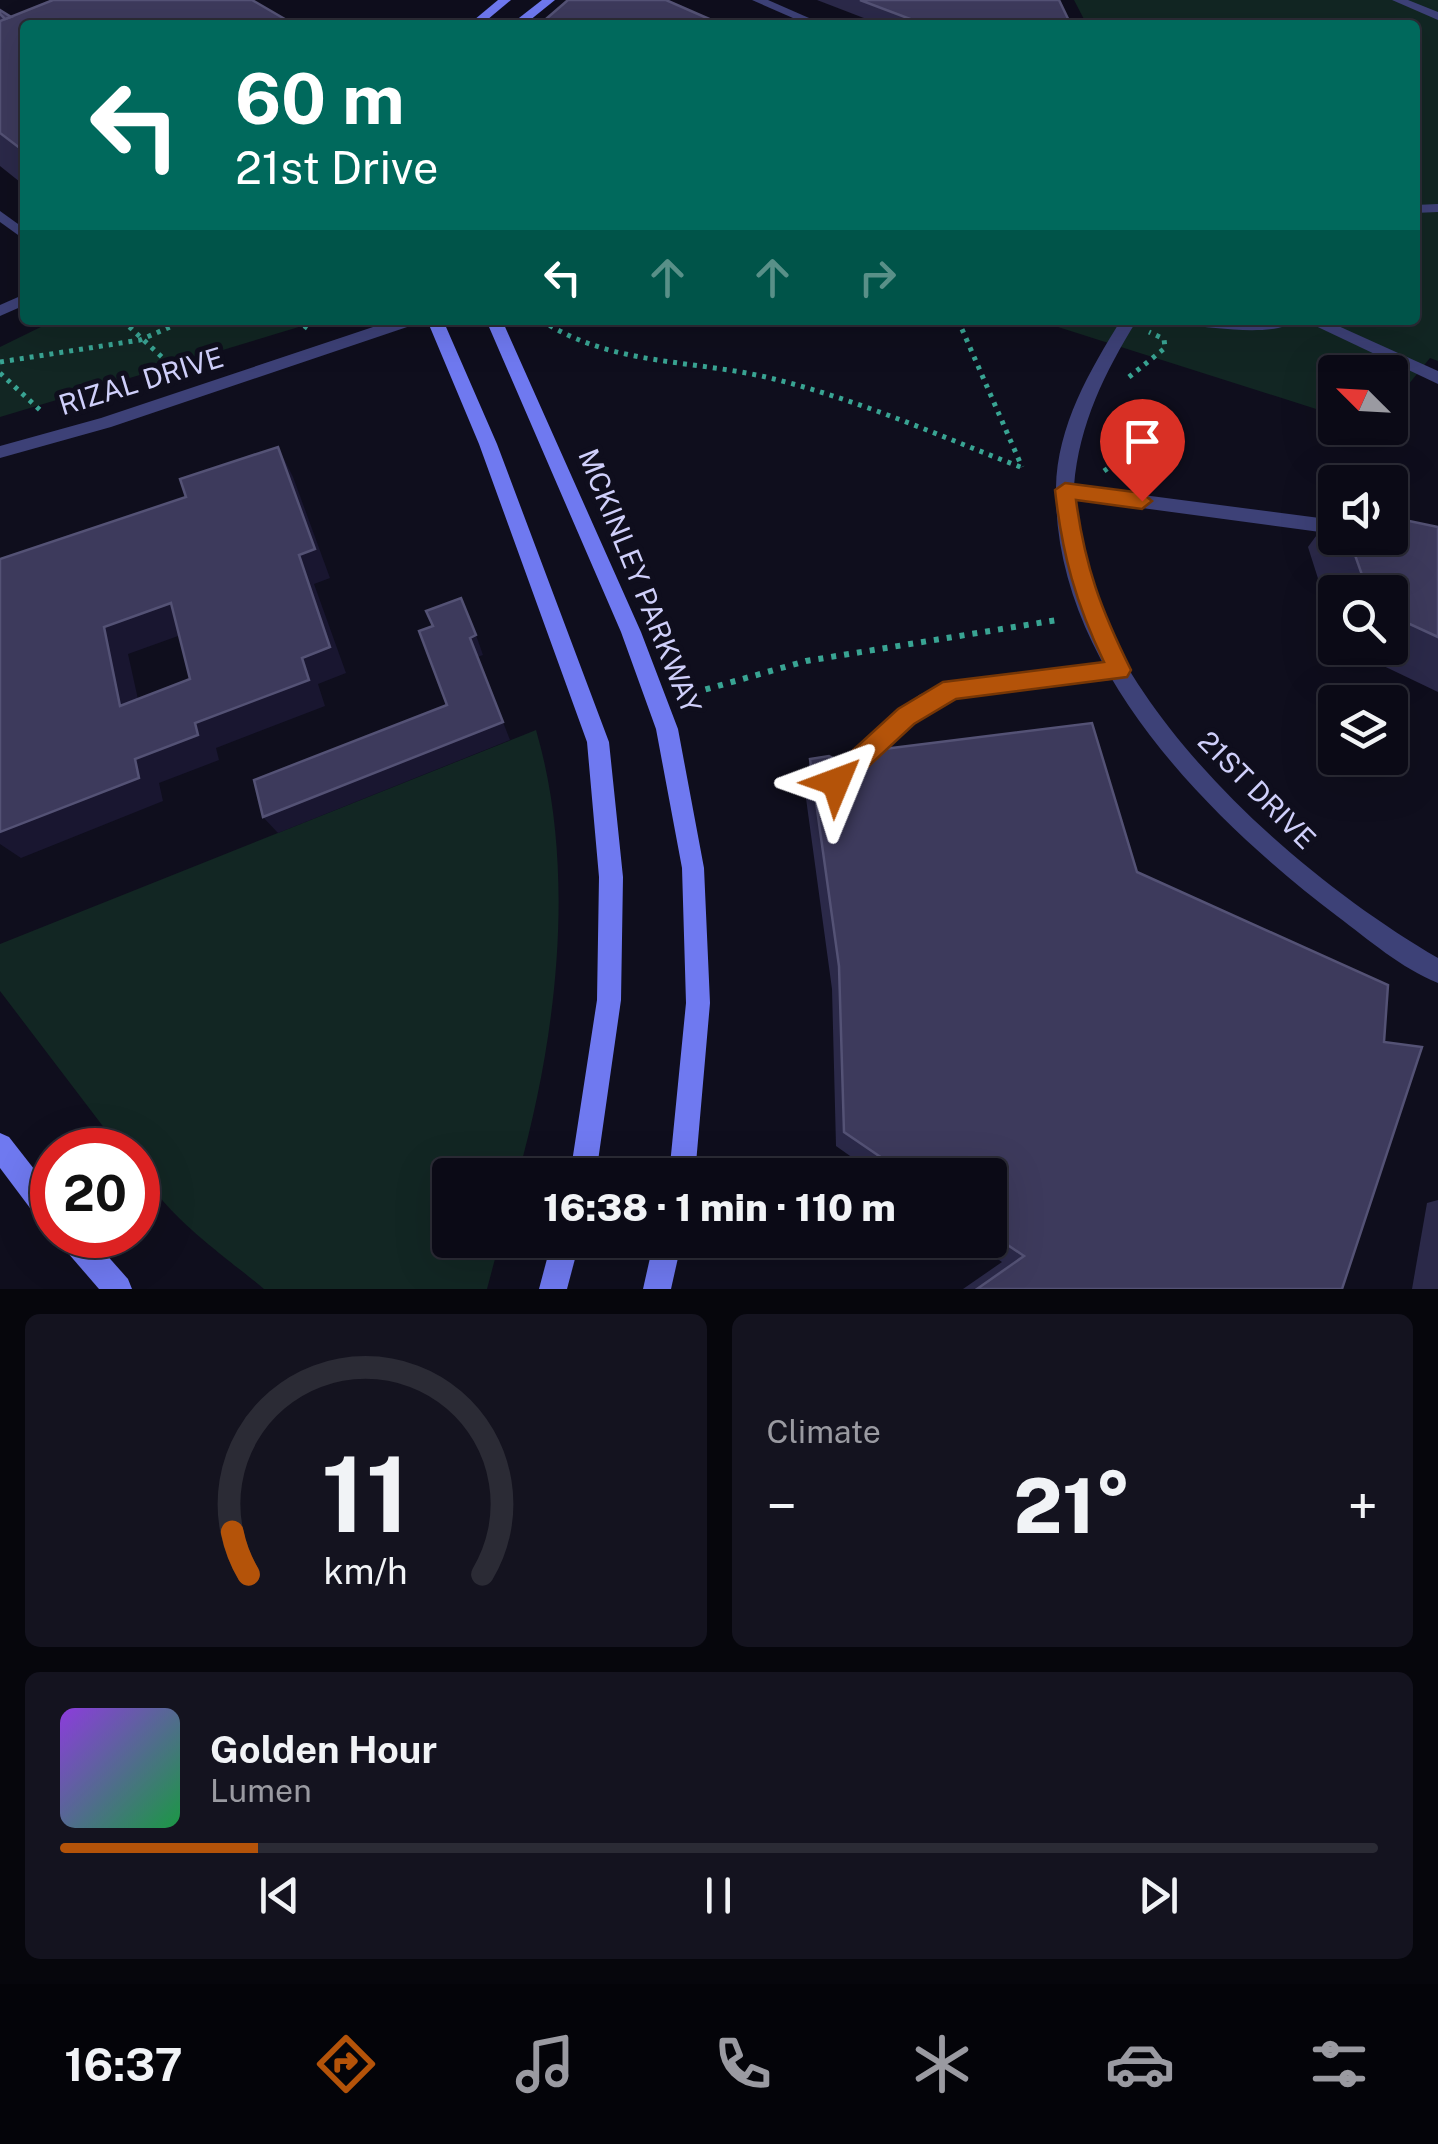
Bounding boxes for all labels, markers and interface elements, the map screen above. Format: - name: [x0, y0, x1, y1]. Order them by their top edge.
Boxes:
- text: 60 m: [235, 57, 405, 140]
- icon: left: [70, 60, 200, 190]
- text: 21st Drive: [235, 141, 439, 194]
- icon: left: [535, 250, 590, 305]
- icon: ahead: [640, 250, 695, 305]
- icon: ahead: [745, 250, 800, 305]
- icon: right: [850, 250, 905, 305]
- street label: RIZAL DRIVE: [55, 340, 227, 421]
- north arrow: [1318, 355, 1408, 445]
- map controls: [1318, 355, 1408, 775]
- pin: [1100, 399, 1185, 502]
- icon: arrive: [1115, 414, 1170, 469]
- street label: MCKINLEY PARKWAY: [572, 444, 709, 718]
- button: sound: [1318, 465, 1408, 555]
- button: search: [1318, 575, 1408, 665]
- button: layers: [1318, 685, 1408, 775]
- street label: 21ST DRIVE: [1192, 724, 1323, 855]
- position arrow: [784, 730, 888, 834]
- speed limit sign: 20: [30, 1128, 160, 1258]
- text: 16:38 · 1 min · 110 m: [543, 1185, 896, 1230]
- text: Climate: [767, 1413, 881, 1450]
- text: 11: [321, 1433, 410, 1555]
- text: 21°: [1013, 1462, 1131, 1550]
- text: −: [767, 1474, 797, 1538]
- text: +: [1348, 1474, 1378, 1538]
- text: km/h: [324, 1550, 408, 1592]
- text: Golden Hour: [210, 1727, 437, 1772]
- text: Lumen: [210, 1772, 312, 1809]
- icon: previous: [252, 1868, 307, 1923]
- icon: pause: [691, 1868, 746, 1923]
- icon: next: [1131, 1868, 1186, 1923]
- icon: directions: [311, 2029, 381, 2099]
- icon: music: [510, 2029, 580, 2099]
- icon: phone: [708, 2029, 778, 2099]
- icon: climate: [907, 2029, 977, 2099]
- icon: car: [1105, 2029, 1175, 2099]
- icon: filters: [1304, 2029, 1374, 2099]
- text: 16:37: [64, 2038, 183, 2091]

